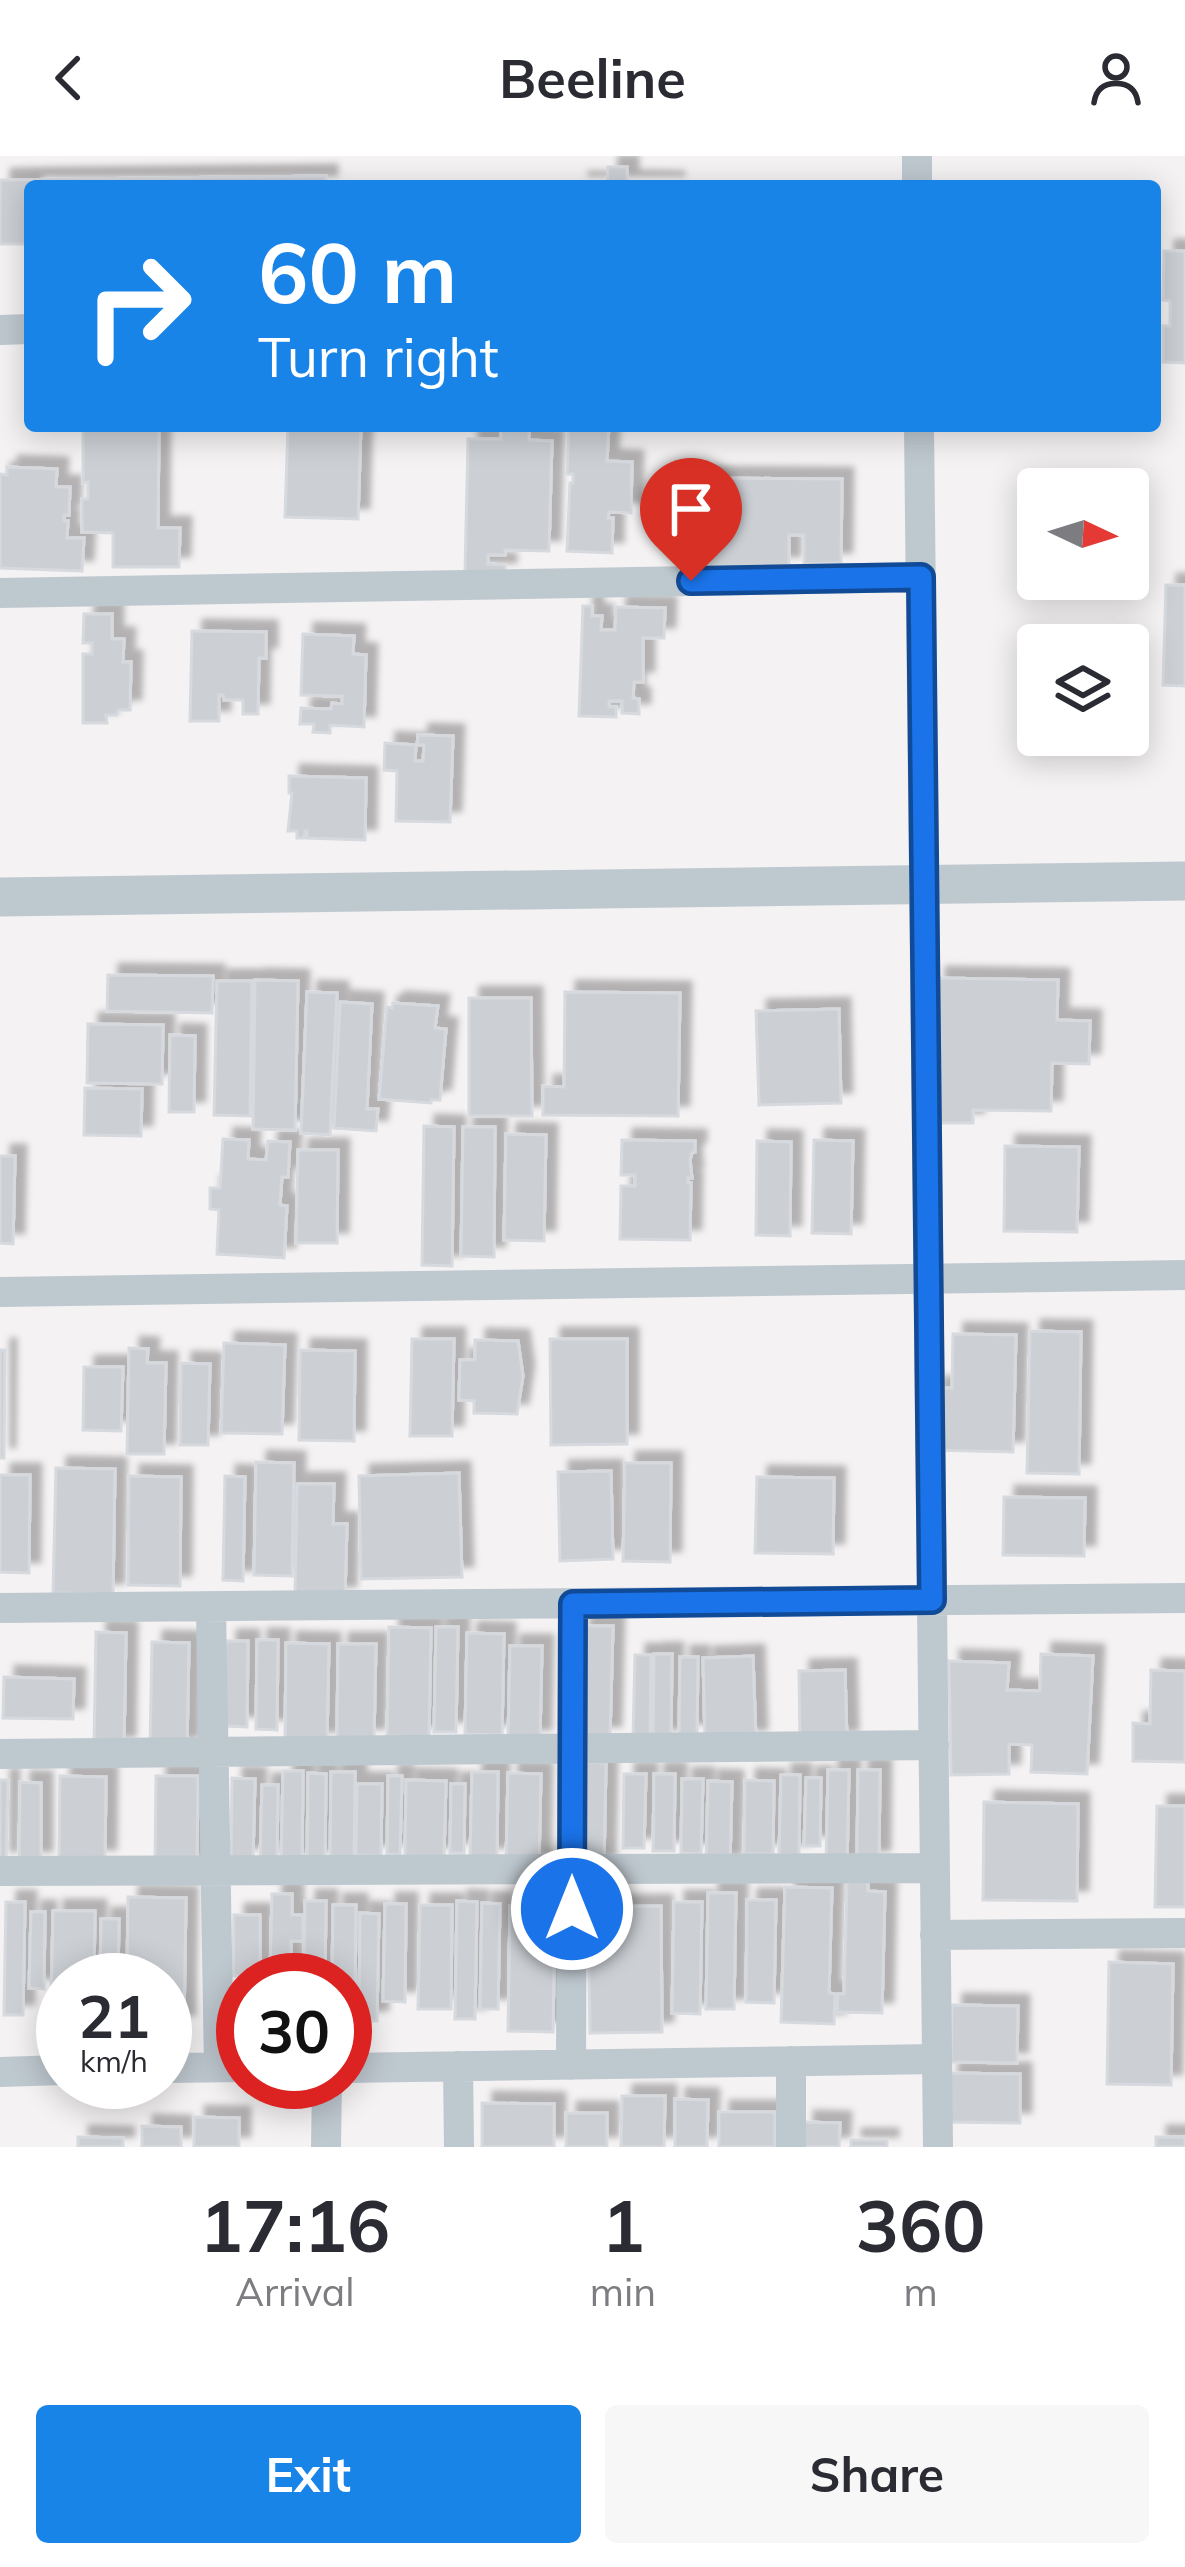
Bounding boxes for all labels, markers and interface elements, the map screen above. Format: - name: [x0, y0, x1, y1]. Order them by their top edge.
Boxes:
- text: Beeline: [499, 44, 686, 112]
- icon: back: [36, 45, 102, 111]
- icon: person: [1083, 45, 1149, 111]
- text: 60 m: [258, 219, 457, 324]
- icon: right: [60, 228, 216, 384]
- text: Turn right: [258, 323, 499, 391]
- pin: [640, 458, 742, 581]
- north arrow: [1017, 468, 1149, 600]
- map controls: [1017, 468, 1149, 756]
- icon: arrive: [658, 476, 724, 542]
- button: layers: [1017, 624, 1149, 756]
- position arrow: [509, 1846, 635, 1972]
- speed limit sign: 30: [216, 1953, 372, 2109]
- text: 21: [78, 1978, 150, 2053]
- text: km/h: [80, 2042, 148, 2080]
- text: 17:16: [200, 2180, 390, 2270]
- text: 1: [601, 2180, 645, 2270]
- text: 360: [856, 2180, 985, 2270]
- text: Arrival: [235, 2267, 355, 2316]
- text: min: [590, 2267, 656, 2316]
- text: m: [903, 2267, 938, 2316]
- button: Exit: [36, 2405, 581, 2543]
- button: Share: [605, 2405, 1149, 2543]

